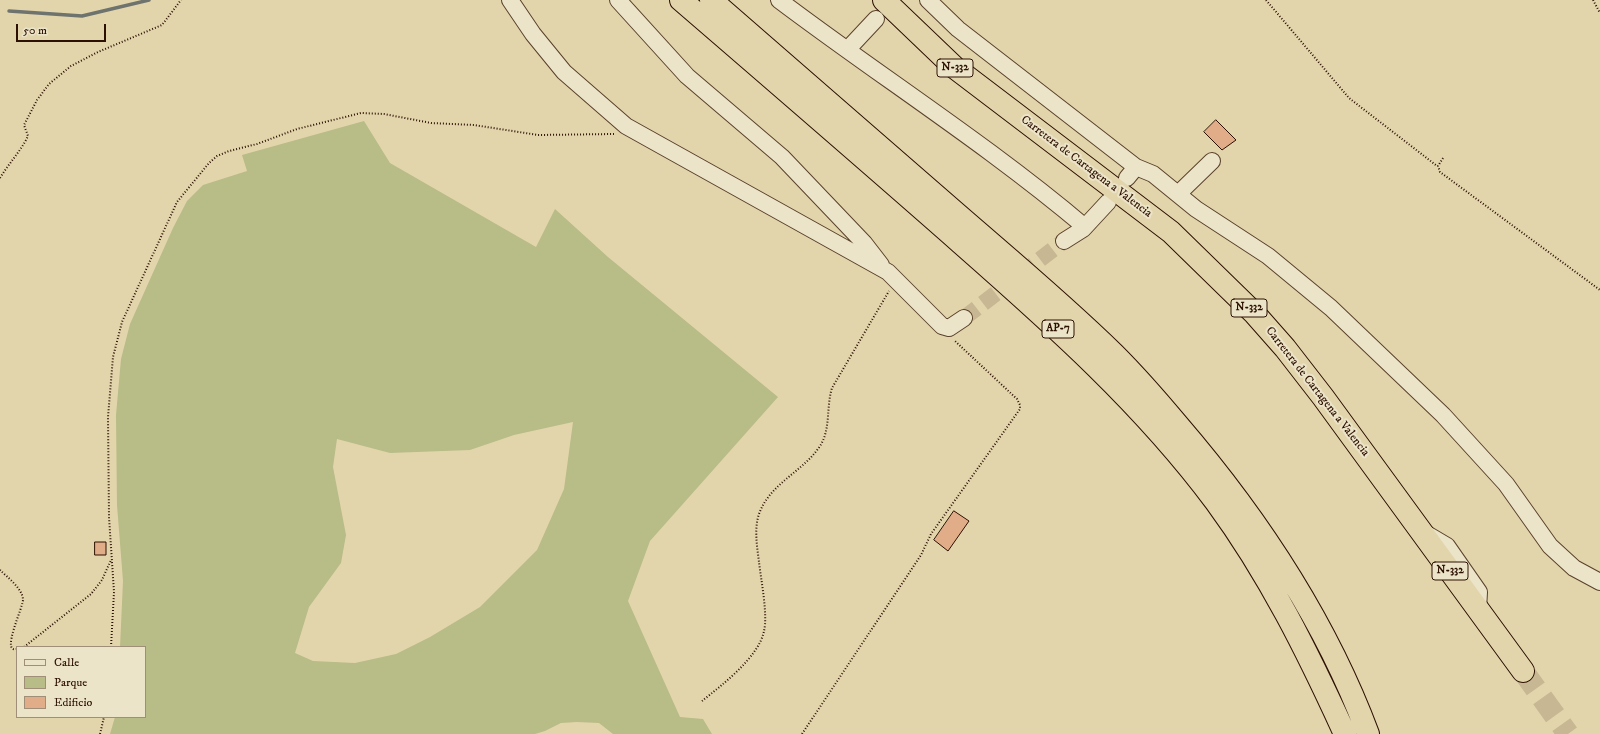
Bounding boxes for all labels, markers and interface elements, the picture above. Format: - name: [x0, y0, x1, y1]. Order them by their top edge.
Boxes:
- scale bar: [18, 16, 108, 42]
- text: 50 m: [23, 23, 47, 38]
- road number: N-332: [937, 59, 973, 77]
- street label: Carretera de Cartagena a Valencia: [1018, 113, 1154, 221]
- road number: N-332: [1231, 299, 1267, 317]
- road number: AP-7: [1042, 320, 1074, 338]
- street label: Carretera de Cartagena a Valencia: [1262, 324, 1372, 460]
- road number: N-332: [1432, 562, 1468, 580]
- legend: [16, 646, 146, 718]
- text: Calle: [54, 655, 79, 670]
- text: Parque: [54, 675, 87, 690]
- text: Edificio: [54, 695, 92, 710]

